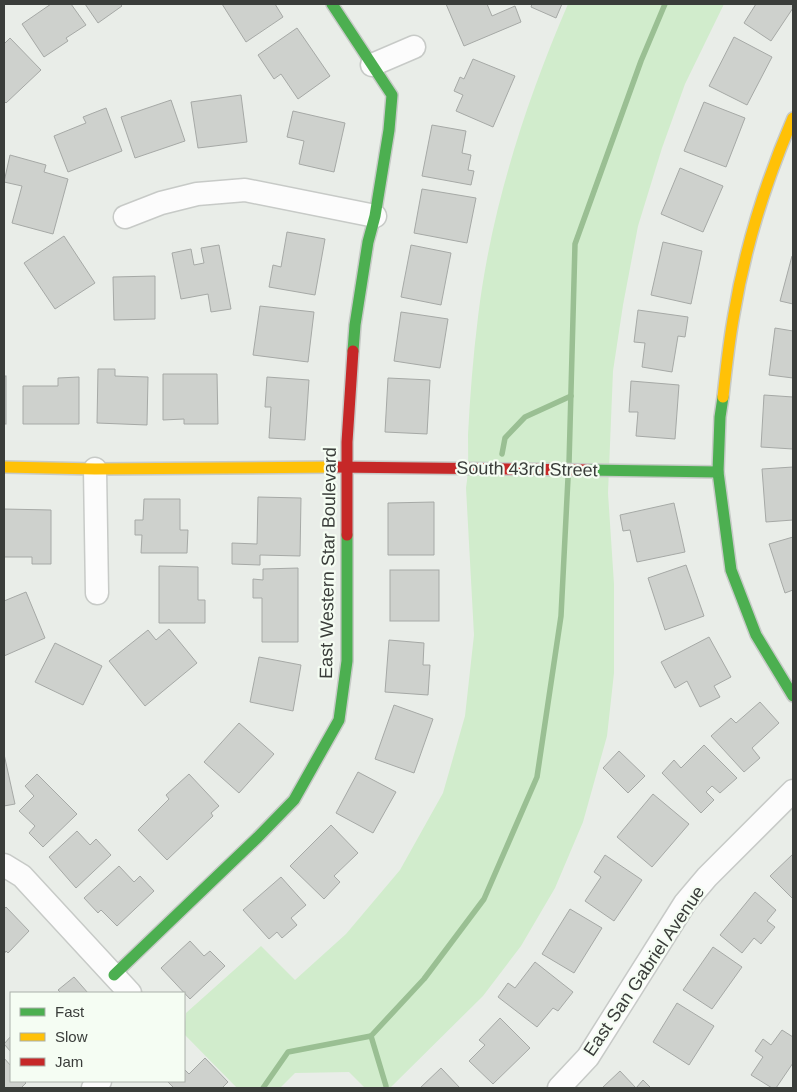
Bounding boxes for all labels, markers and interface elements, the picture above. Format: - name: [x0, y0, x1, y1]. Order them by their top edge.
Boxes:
- street label: East Western Star Boulevard: [316, 447, 340, 679]
- street label: South 43rd Street: [456, 458, 598, 480]
- street label: East San Gabriel Avenue: [580, 882, 708, 1060]
- legend: [10, 992, 185, 1082]
- text: Fast: [55, 1003, 85, 1020]
- text: Slow: [55, 1028, 88, 1045]
- text: Jam: [55, 1053, 83, 1070]

